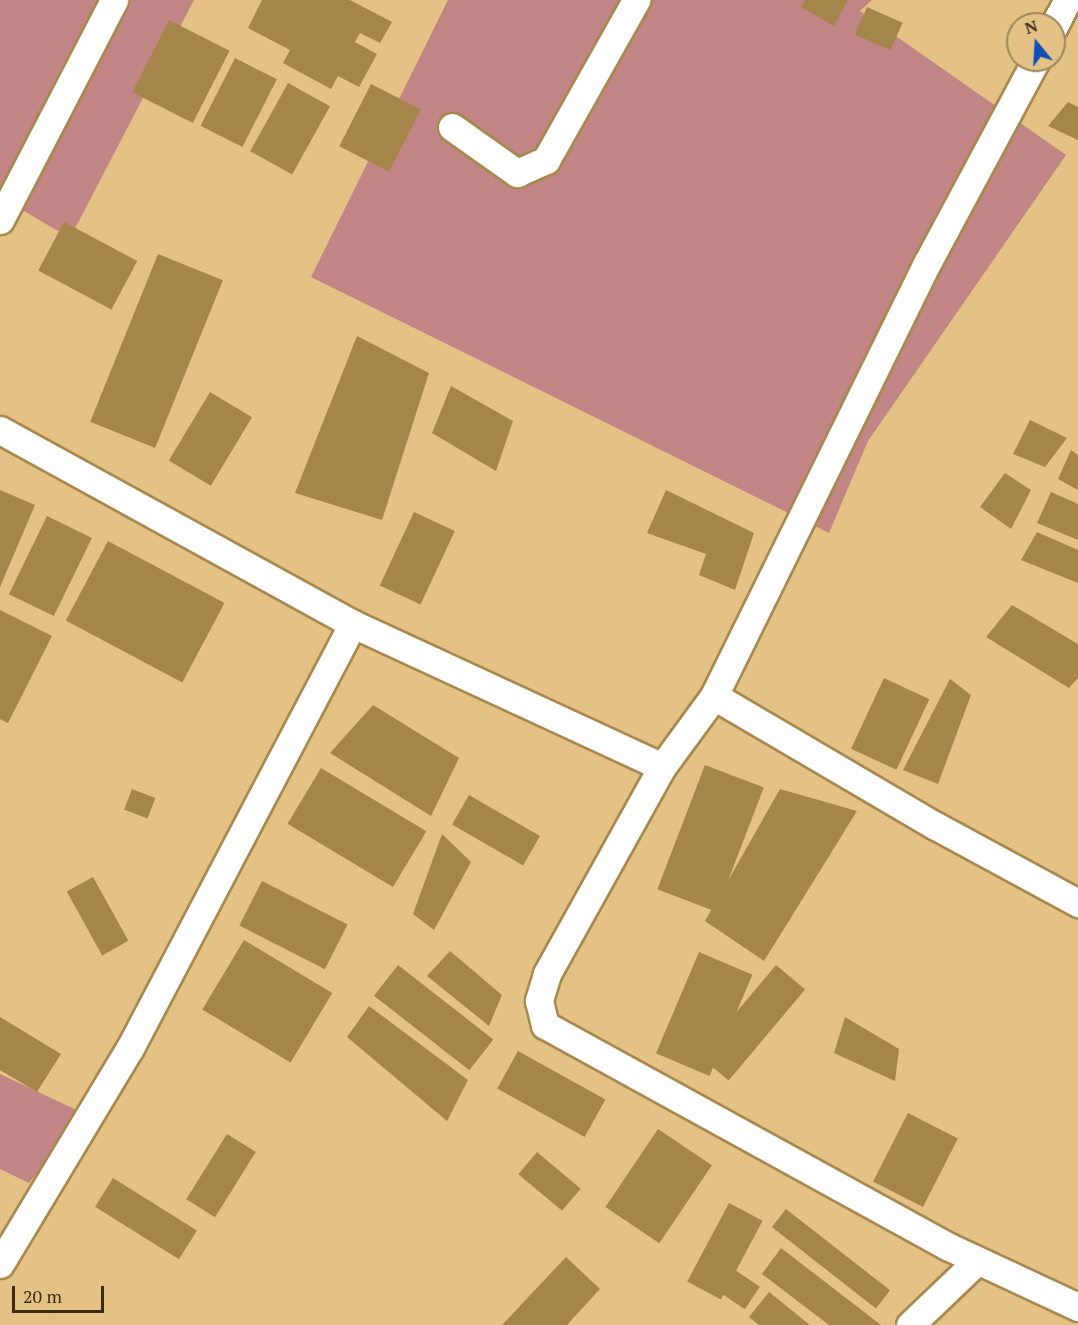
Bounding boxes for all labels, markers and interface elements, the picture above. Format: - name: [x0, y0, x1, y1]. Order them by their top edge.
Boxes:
- north arrow: [1006, 12, 1066, 72]
- text: N: [1022, 14, 1040, 39]
- scale bar: [15, 1274, 106, 1312]
- text: 20 m: [23, 1284, 62, 1308]

